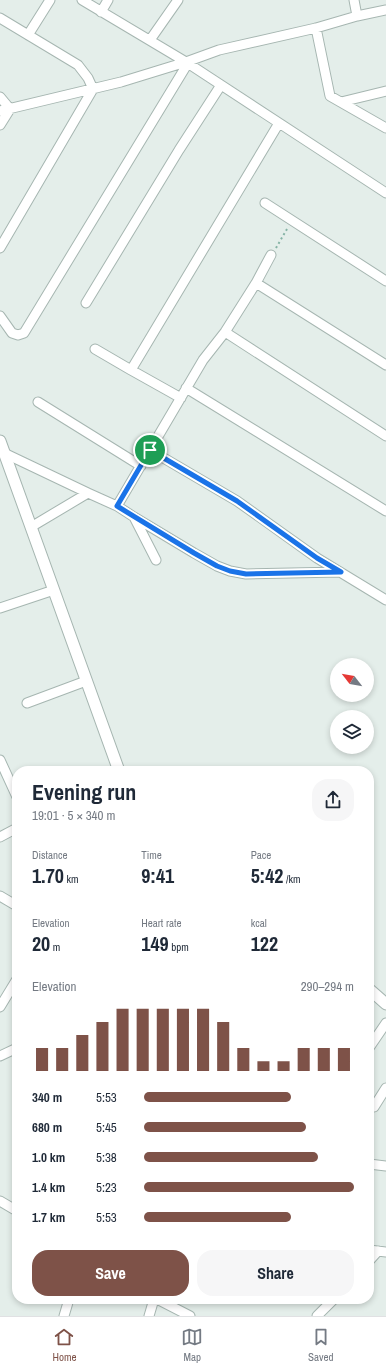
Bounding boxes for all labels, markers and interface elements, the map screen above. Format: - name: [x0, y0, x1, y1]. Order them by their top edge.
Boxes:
- pin: [133, 433, 167, 467]
- icon: arrive: [139, 439, 161, 461]
- north arrow: [330, 658, 374, 702]
- map controls: [330, 658, 374, 754]
- button: layers: [330, 710, 374, 754]
- text: Evening run: [32, 777, 136, 807]
- button: share: [312, 779, 354, 821]
- text: 19:01 · 5 × 340 m: [32, 807, 115, 824]
- text: Distance: [32, 848, 68, 862]
- text: Time: [141, 848, 162, 862]
- text: Pace: [251, 848, 271, 862]
- text: 1.70: [32, 862, 64, 889]
- text: 9:41: [141, 862, 174, 889]
- text: 5:42: [251, 862, 283, 889]
- text: km: [64, 872, 78, 886]
- text: /km: [283, 872, 301, 886]
- text: Elevation: [32, 916, 70, 930]
- text: Heart rate: [141, 916, 181, 930]
- text: kcal: [251, 916, 267, 930]
- text: 20: [32, 930, 50, 957]
- text: 149: [141, 930, 169, 957]
- text: 122: [251, 930, 278, 957]
- text: m: [50, 940, 60, 954]
- text: bpm: [169, 940, 189, 954]
- text: Elevation: [32, 978, 76, 995]
- text: 290–294 m: [301, 978, 354, 995]
- text: 340 m: [32, 1089, 62, 1106]
- text: 5:53: [96, 1089, 117, 1106]
- text: 680 m: [32, 1119, 62, 1136]
- text: 5:45: [96, 1119, 117, 1136]
- text: 1.0 km: [32, 1149, 65, 1166]
- text: 5:38: [96, 1149, 117, 1166]
- text: 1.4 km: [32, 1179, 65, 1196]
- text: 5:23: [96, 1179, 117, 1196]
- text: 1.7 km: [32, 1209, 65, 1226]
- text: 5:53: [96, 1209, 117, 1226]
- button: Save: [32, 1250, 189, 1296]
- button: Share: [197, 1250, 354, 1296]
- tab: Home: [52, 1326, 76, 1364]
- tab: Map: [181, 1326, 203, 1364]
- tab: Saved: [308, 1326, 334, 1364]

